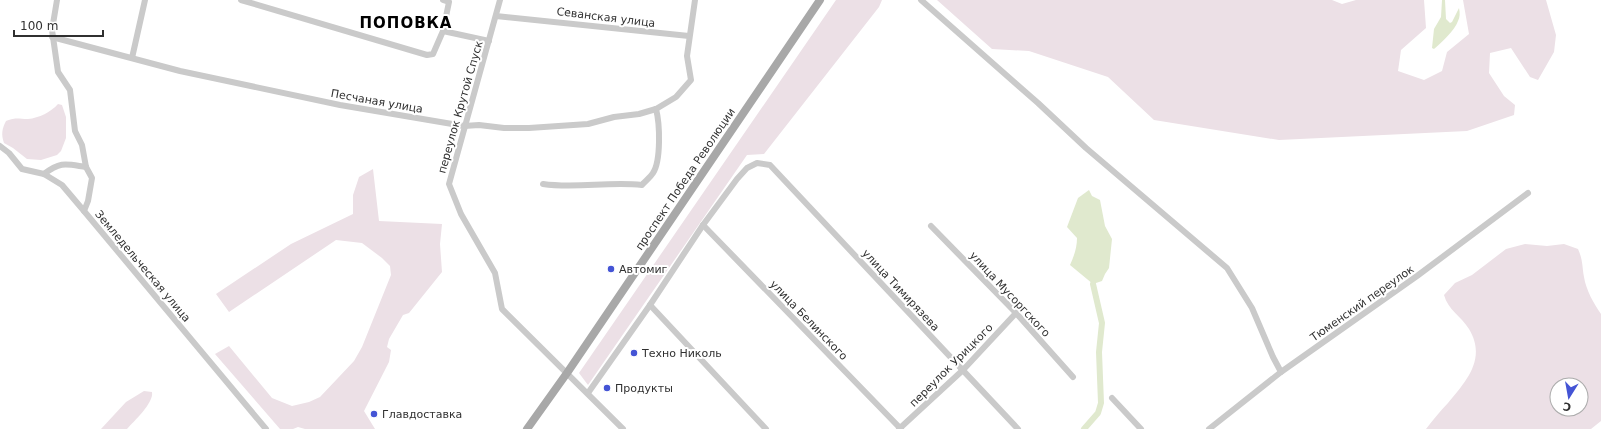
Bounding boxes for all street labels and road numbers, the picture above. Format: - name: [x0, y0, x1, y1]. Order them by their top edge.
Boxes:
- street label: Севанская улица: [556, 5, 656, 30]
- street label: переулок Крутой Спуск: [435, 39, 486, 175]
- street label: Песчаная улица: [330, 87, 424, 116]
- street label: проспект Победа Революции: [633, 106, 738, 253]
- street label: Земледельческая улица: [92, 208, 193, 325]
- street label: улица Тимирязева: [859, 247, 942, 334]
- street label: улица Мусоргского: [967, 249, 1053, 340]
- street label: Тюменский переулок: [1307, 263, 1417, 345]
- street label: улица Белинского: [767, 278, 850, 363]
- street label: переулок Урицкого: [907, 321, 996, 410]

